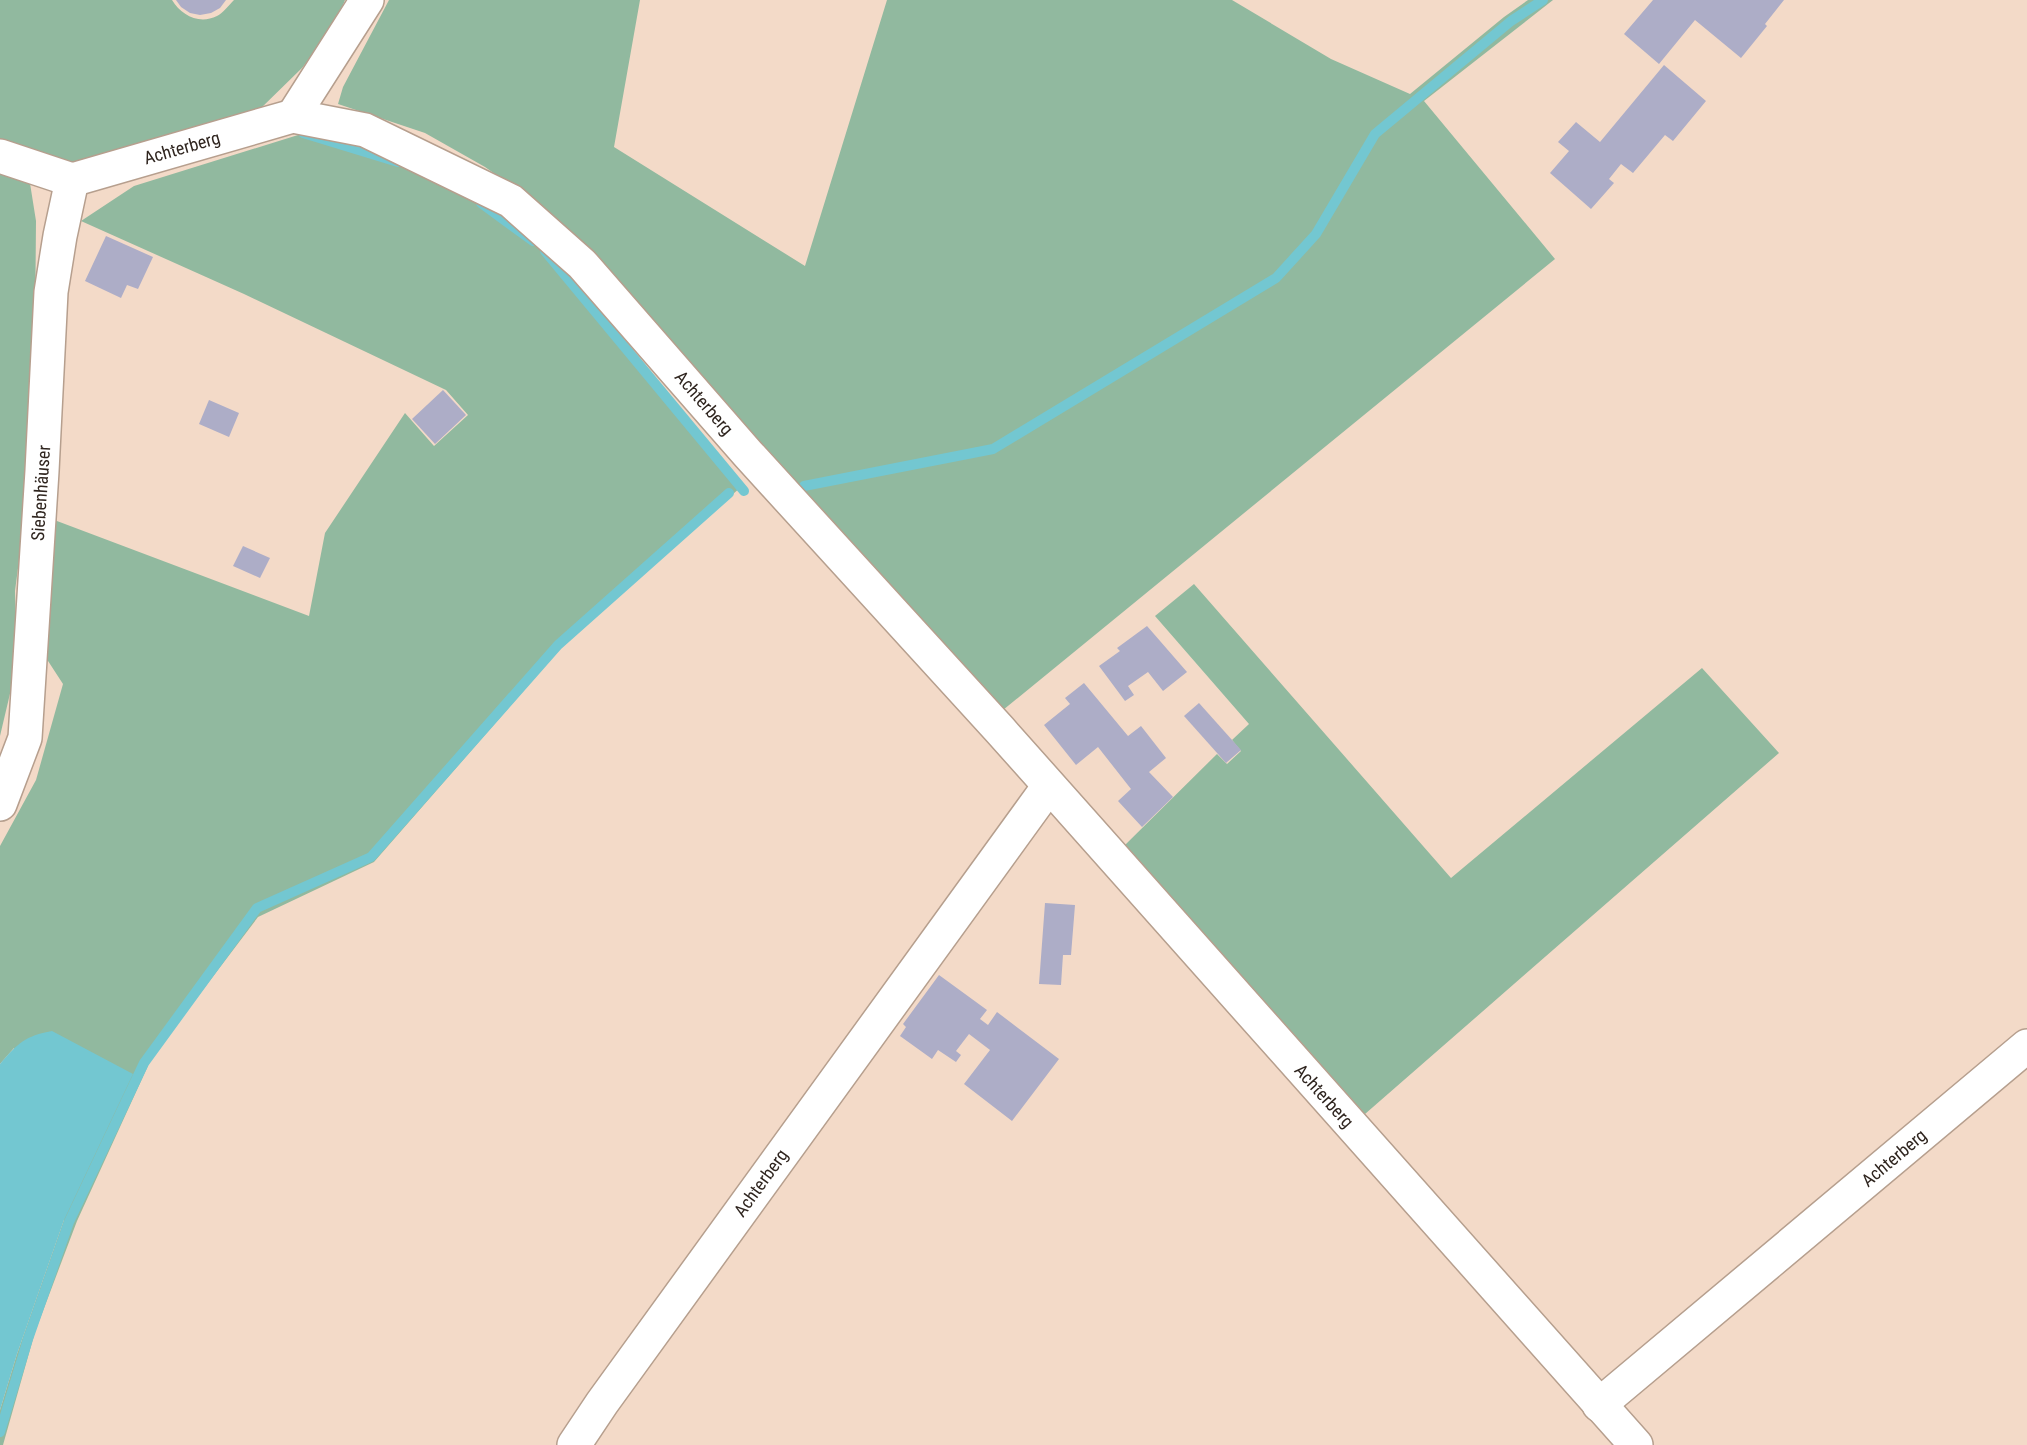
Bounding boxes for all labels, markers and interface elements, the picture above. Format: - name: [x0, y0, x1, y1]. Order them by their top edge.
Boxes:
- street label: Achterberg: [141, 127, 222, 168]
- street label: Achterberg: [671, 366, 738, 439]
- street label: Siebenhäuser: [27, 444, 54, 542]
- street label: Achterberg: [1290, 1060, 1358, 1132]
- street label: Achterberg: [1857, 1124, 1930, 1191]
- street label: Achterberg: [729, 1145, 792, 1220]

